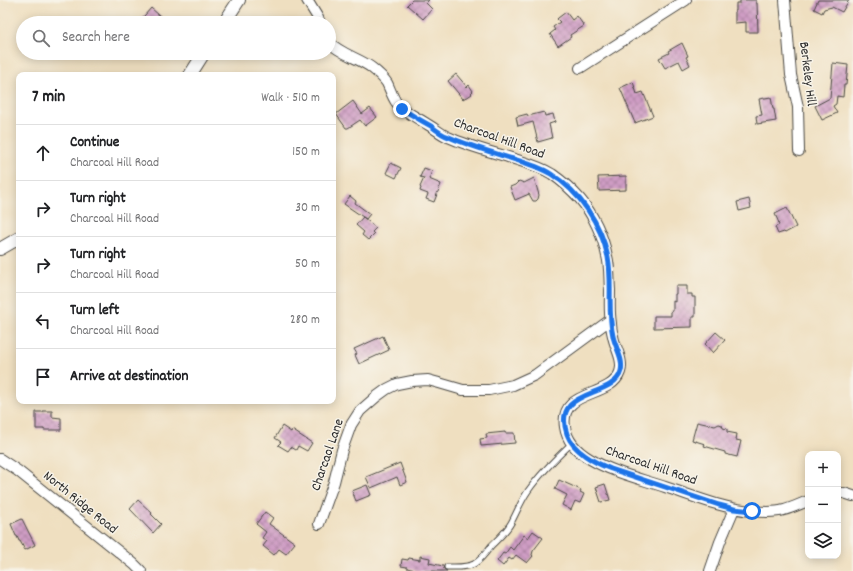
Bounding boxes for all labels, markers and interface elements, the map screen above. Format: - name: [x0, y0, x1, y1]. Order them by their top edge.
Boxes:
- search box: [16, 16, 336, 60]
- icon: search: [30, 27, 52, 49]
- text: Search here: [62, 27, 130, 49]
- street label: Berkeley Hill: [793, 41, 821, 108]
- text: 7 min: [32, 86, 65, 110]
- text: Walk · 510 m: [261, 89, 320, 108]
- route end: [393, 100, 411, 118]
- street label: Charcoal Hill Road: [451, 113, 547, 165]
- text: Continue: [70, 132, 119, 154]
- icon: ahead: [32, 142, 54, 164]
- text: 150 m: [292, 143, 320, 162]
- text: Charcoal Hill Road: [70, 154, 159, 173]
- text: Turn right: [70, 188, 126, 210]
- icon: right: [32, 198, 54, 220]
- text: 30 m: [295, 199, 320, 218]
- text: Charcoal Hill Road: [70, 210, 159, 229]
- text: Turn right: [70, 244, 126, 266]
- icon: right: [32, 254, 54, 276]
- text: 50 m: [295, 255, 320, 274]
- text: Charcoal Hill Road: [70, 266, 159, 285]
- text: Turn left: [70, 300, 119, 322]
- icon: left: [32, 310, 54, 332]
- text: 280 m: [290, 311, 320, 330]
- text: Charcoal Hill Road: [70, 322, 159, 341]
- icon: arrive: [32, 366, 54, 388]
- text: Arrive at destination: [70, 366, 188, 388]
- street label: Charcaol Lane: [306, 416, 350, 494]
- street label: Charcoal Hill Road: [602, 441, 700, 491]
- map controls: [805, 451, 841, 559]
- button: +: [805, 451, 841, 487]
- street label: North Ridge Road: [38, 467, 122, 539]
- button: −: [805, 487, 841, 523]
- route start: [743, 502, 761, 520]
- button: layers: [805, 523, 841, 559]

